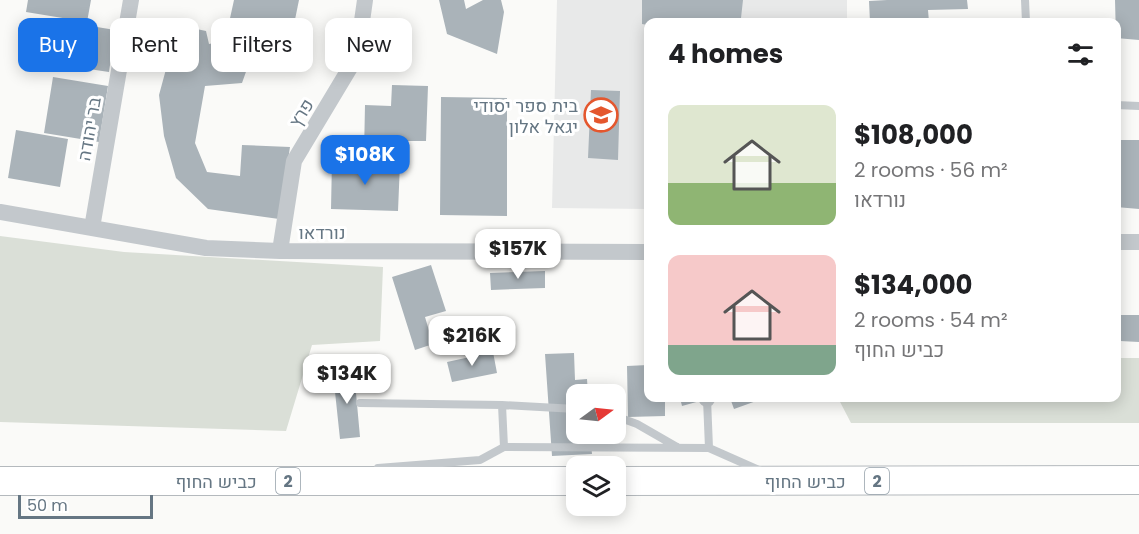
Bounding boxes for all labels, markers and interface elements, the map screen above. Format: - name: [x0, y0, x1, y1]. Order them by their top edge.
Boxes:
- chip: Buy: [18, 18, 98, 72]
- chip: Rent: [110, 18, 199, 72]
- chip: Filters: [211, 18, 313, 72]
- chip: New: [325, 18, 412, 72]
- text: 4 homes: [668, 36, 783, 72]
- icon: filters: [1064, 38, 1097, 71]
- place label: בית ספר יסודי יגאל אלון: [474, 93, 579, 139]
- street label: פרץ: [283, 94, 319, 132]
- street label: בר יהודה: [71, 95, 107, 163]
- school or university icon: בית ספר יסודי יגאל אלון: [583, 97, 619, 133]
- text: $108,000: [854, 117, 973, 153]
- icon: home: [716, 129, 788, 201]
- pin: $108K: [323, 135, 407, 186]
- text: $108K: [335, 140, 395, 168]
- text: 2 rooms · 56 m²: [854, 156, 1008, 184]
- text: נורדאו: [854, 186, 906, 214]
- street label: נורדאו: [299, 220, 345, 245]
- pin: $157K: [476, 229, 560, 280]
- text: $157K: [489, 234, 547, 262]
- text: $134,000: [854, 267, 973, 303]
- icon: home: [716, 279, 788, 351]
- text: 2 rooms · 54 m²: [854, 306, 1008, 334]
- pin: $216K: [430, 316, 514, 367]
- text: $216K: [443, 321, 501, 349]
- text: כביש החוף: [854, 336, 944, 364]
- pin: $134K: [305, 354, 389, 405]
- text: $134K: [317, 359, 377, 387]
- north arrow: [566, 384, 626, 444]
- map controls: [566, 384, 626, 516]
- button: layers: [566, 456, 626, 516]
- road number: 2: [276, 468, 300, 494]
- road number: 2: [865, 468, 889, 494]
- street label: כביש החוף: [175, 469, 257, 494]
- street label: כביש החוף: [764, 469, 846, 494]
- scale bar: [18, 492, 153, 520]
- text: 50 m: [27, 494, 68, 517]

